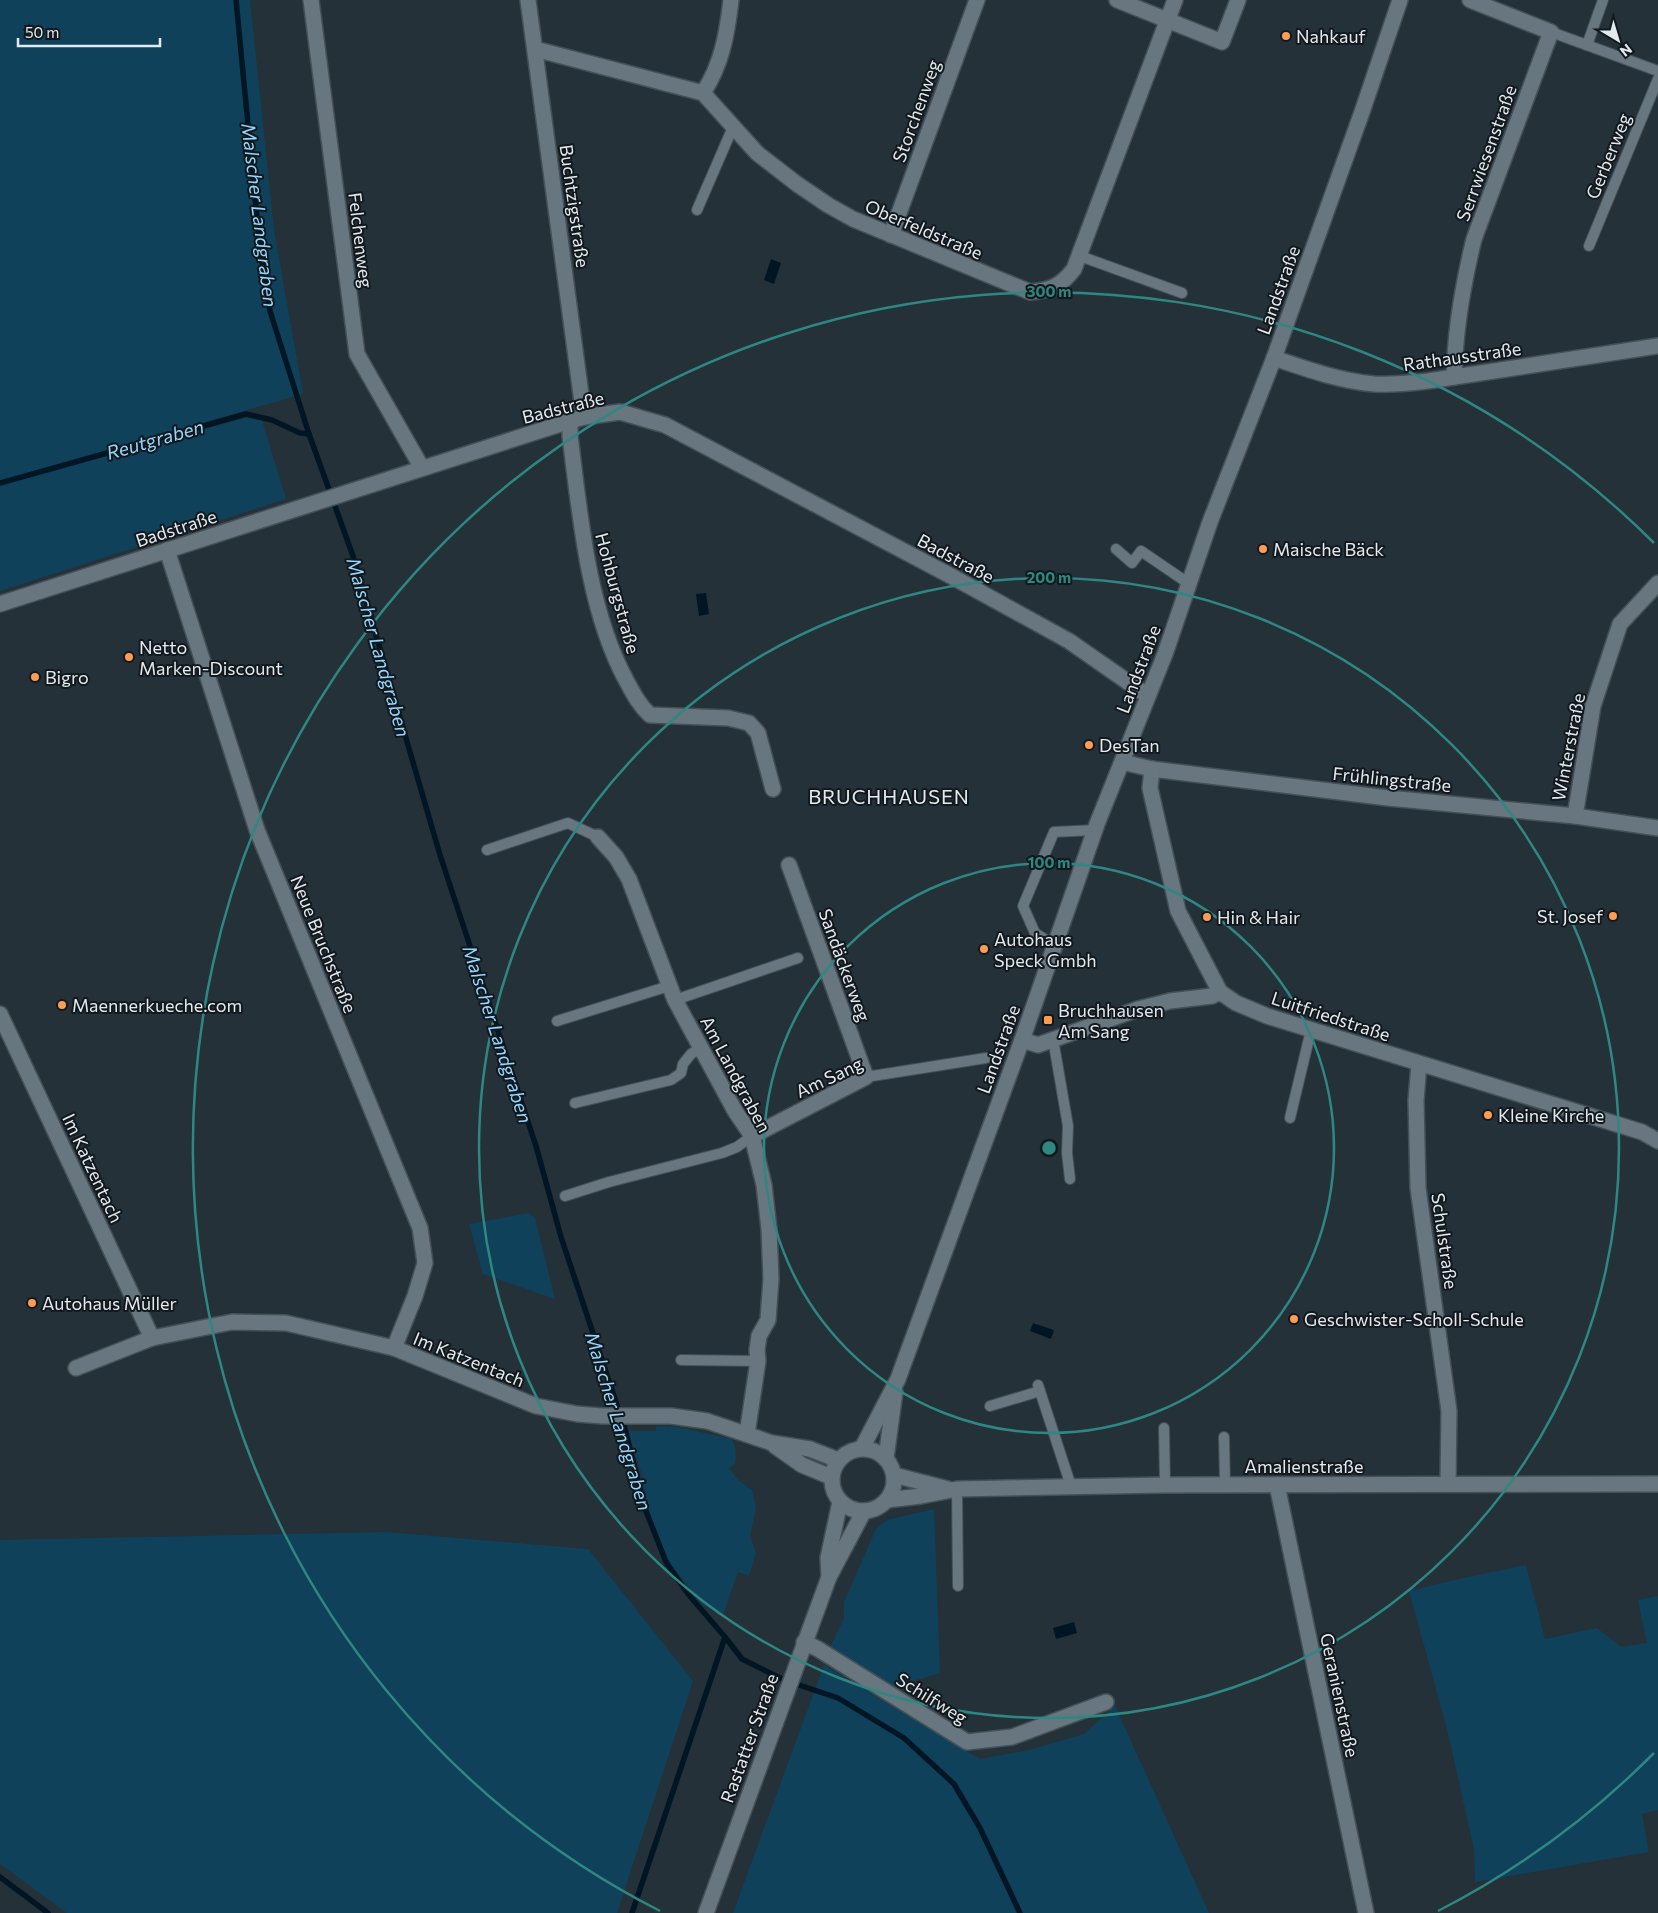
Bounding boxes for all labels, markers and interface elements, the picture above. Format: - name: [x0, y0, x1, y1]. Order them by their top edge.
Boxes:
- scale bar: [18, 15, 160, 47]
- north arrow: [1593, 15, 1643, 65]
- text: 50 m: [25, 23, 59, 41]
- place label: Nahkauf: [1296, 25, 1367, 47]
- marker: Nahkauf: [1280, 30, 1292, 42]
- text: N: [1617, 41, 1636, 61]
- street label: Storchenweg: [887, 57, 945, 165]
- street label: Serrwiesenstraße: [1451, 82, 1521, 224]
- street label: Gerberweg: [1581, 110, 1635, 202]
- water label: Malscher Landgraben: [237, 122, 283, 309]
- street label: Buchtzigstraße: [555, 143, 595, 269]
- street label: Felchenweg: [344, 191, 378, 289]
- street label: Oberfeldstraße: [862, 194, 986, 264]
- street label: Landstraße: [1252, 243, 1304, 337]
- text: 300 m: [1027, 282, 1071, 300]
- street label: Rathausstraße: [1401, 337, 1523, 375]
- street label: Badstraße: [520, 386, 606, 428]
- water label: Reutgraben: [104, 414, 206, 464]
- street label: Badstraße: [133, 505, 219, 551]
- street label: Badstraße: [914, 529, 998, 587]
- street label: Hohburgstraße: [591, 530, 645, 656]
- place label: Maische Bäck: [1273, 538, 1384, 560]
- marker: Maische Bäck: [1257, 543, 1269, 555]
- water label: Malscher Landgraben: [342, 555, 416, 739]
- text: 200 m: [1027, 568, 1071, 586]
- street label: Landstraße: [1111, 622, 1165, 716]
- place label: Netto Marken-Discount: [139, 636, 283, 679]
- marker: Netto Marken-Discount: [123, 651, 135, 663]
- place label: Bigro: [45, 666, 89, 688]
- marker: Bigro: [29, 671, 41, 683]
- street label: Winterstraße: [1547, 691, 1589, 803]
- place label: DesTan: [1099, 734, 1160, 756]
- marker: DesTan: [1083, 739, 1095, 751]
- street label: Frühlingstraße: [1332, 762, 1452, 796]
- district label: BRUCHHAUSEN: [808, 784, 970, 808]
- text: 100 m: [1028, 853, 1070, 871]
- street label: Neue Bruchstraße: [286, 872, 362, 1016]
- place label: St. Josef: [1537, 905, 1604, 927]
- street label: Sandäckerweg: [814, 906, 876, 1025]
- place label: Hin & Hair: [1217, 906, 1300, 928]
- marker: St. Josef: [1607, 910, 1619, 922]
- marker: Hin & Hair: [1201, 911, 1213, 923]
- place label: Autohaus Speck Gmbh: [994, 928, 1097, 971]
- water label: Malscher Landgraben: [458, 942, 538, 1126]
- marker: Autohaus Speck Gmbh: [978, 943, 990, 955]
- street label: Luitfriedstraße: [1269, 986, 1393, 1046]
- place label: Maennerkueche.com: [72, 994, 242, 1016]
- marker: Maennerkueche.com: [56, 999, 68, 1011]
- place label: Bruchhausen Am Sang: [1058, 999, 1164, 1042]
- street label: Landstraße: [972, 1002, 1024, 1096]
- street label: Am Landgraben: [696, 1012, 776, 1136]
- marker: Bruchhausen Am Sang: [1042, 1014, 1054, 1026]
- street label: Am Sang: [792, 1052, 866, 1102]
- place label: Kleine Kirche: [1498, 1104, 1604, 1126]
- marker: Kleine Kirche: [1482, 1109, 1494, 1121]
- street label: Im Katzentach: [58, 1110, 128, 1226]
- centre of rings: [1040, 1139, 1058, 1157]
- street label: Schulstraße: [1427, 1192, 1463, 1290]
- place label: Autohaus Müller: [42, 1292, 177, 1314]
- marker: Autohaus Müller: [26, 1297, 38, 1309]
- place label: Geschwister-Scholl-Schule: [1304, 1308, 1524, 1330]
- marker: Geschwister-Scholl-Schule: [1288, 1313, 1300, 1325]
- street label: Im Katzentach: [410, 1327, 528, 1391]
- water label: Malscher Landgraben: [581, 1329, 657, 1513]
- street label: Amalienstraße: [1245, 1455, 1363, 1477]
- street label: Geranienstraße: [1316, 1631, 1364, 1759]
- street label: Schilfweg: [892, 1668, 972, 1729]
- street label: Rastatter Straße: [715, 1670, 783, 1806]

